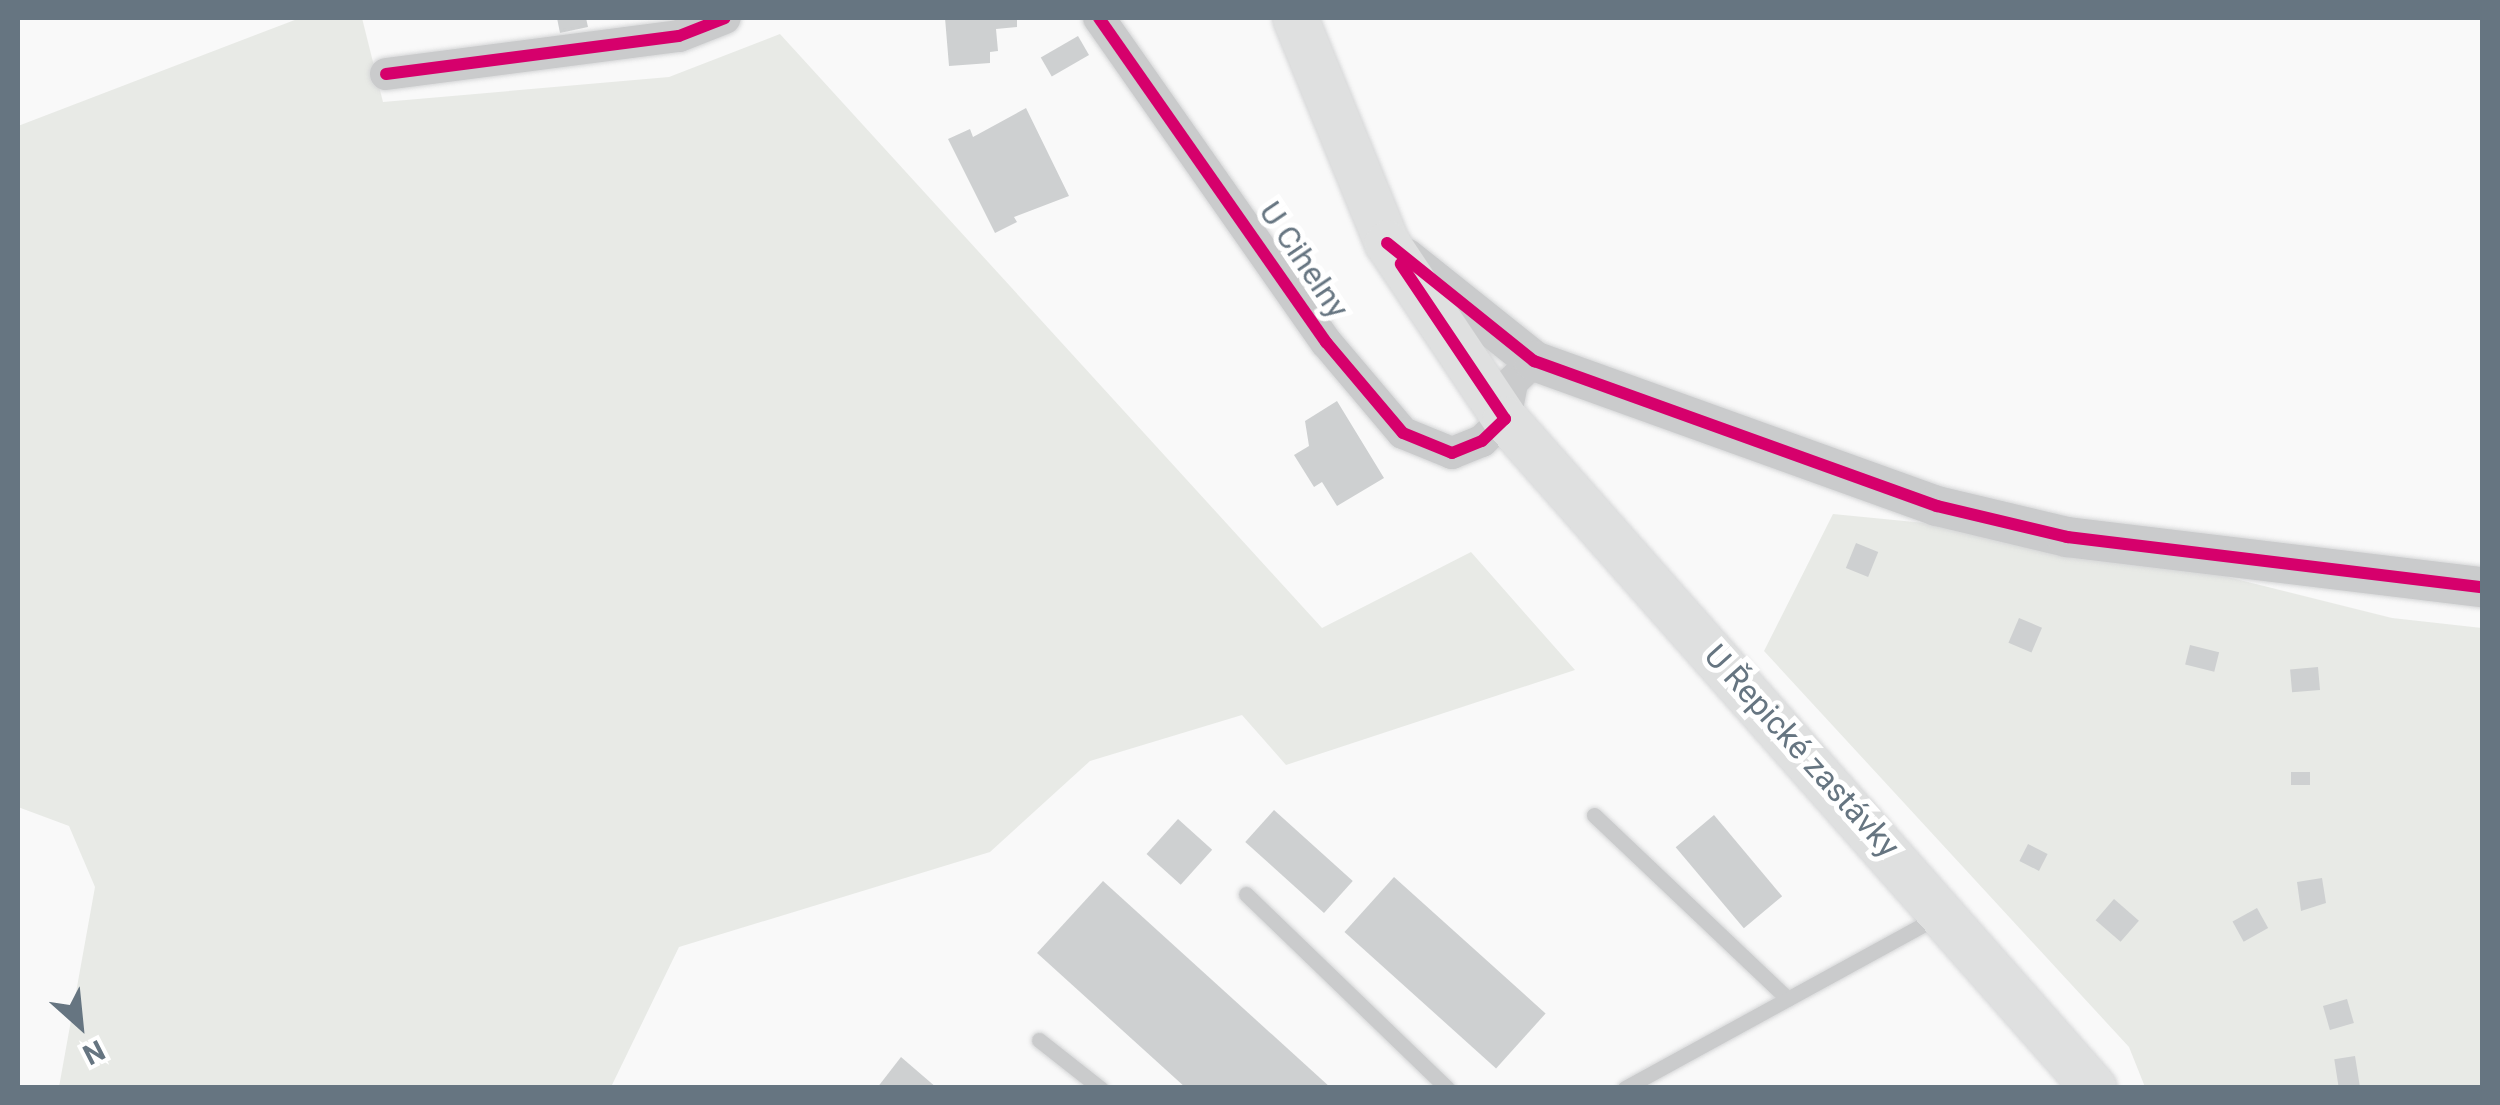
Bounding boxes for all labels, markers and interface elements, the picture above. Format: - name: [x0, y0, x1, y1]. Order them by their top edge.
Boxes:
- street label: U Cihelny: [1251, 194, 1357, 326]
- street label: U Řepické zastávky: [1696, 637, 1908, 865]
- north arrow: [30, 975, 130, 1075]
- text: N: [78, 1033, 110, 1071]

